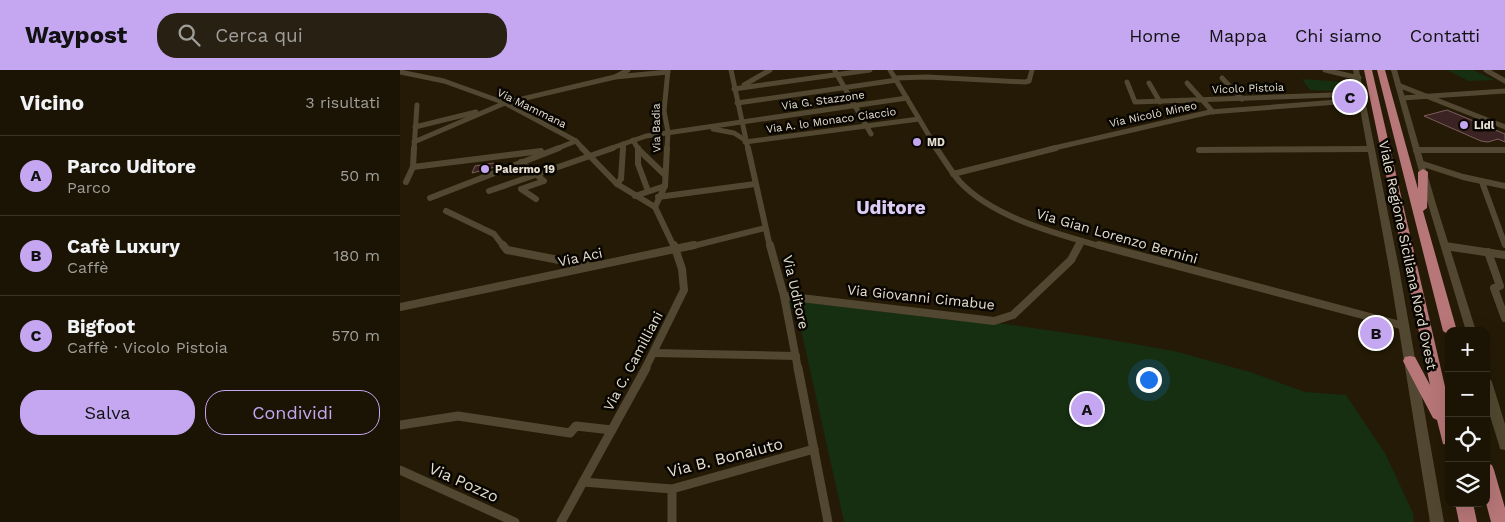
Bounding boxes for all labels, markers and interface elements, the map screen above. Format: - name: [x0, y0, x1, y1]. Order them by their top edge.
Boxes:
- search box: [157, 13, 507, 58]
- text: Waypost: [25, 21, 127, 49]
- icon: search: [175, 21, 203, 49]
- text: Cerca qui: [215, 24, 303, 47]
- text: Home: [1129, 25, 1181, 46]
- text: Mappa: [1209, 25, 1267, 46]
- text: Chi siamo: [1295, 25, 1382, 46]
- text: Contatti: [1410, 25, 1480, 46]
- pin: C: [1334, 78, 1366, 116]
- street label: Vicolo Pistoia: [1212, 81, 1284, 96]
- street label: Via Mammana: [495, 86, 569, 131]
- street label: Via G. Stazzone: [781, 88, 865, 113]
- text: Vicino: [20, 90, 84, 115]
- text: 3 risultati: [305, 93, 380, 112]
- street label: Via Nicolò Mineo: [1108, 99, 1198, 130]
- street label: Via Badia: [650, 103, 663, 153]
- street label: Via A. lo Monaco Ciaccio: [765, 105, 897, 136]
- marker: Lidl: [1458, 119, 1470, 131]
- place label: Lidl: [1474, 119, 1495, 132]
- marker: MD: [911, 136, 923, 148]
- place label: MD: [927, 136, 945, 149]
- street label: Viale Regione Siciliana Nord Ovest: [1376, 139, 1440, 371]
- text: Parco Uditore: [67, 155, 196, 178]
- marker: Palermo 19: [479, 163, 491, 175]
- place label: Palermo 19: [495, 163, 555, 176]
- text: A: [31, 166, 41, 185]
- text: 50 m: [340, 166, 380, 185]
- text: Parco: [67, 178, 111, 197]
- district label: Uditore: [856, 196, 926, 219]
- street label: Via Gian Lorenzo Bernini: [1034, 205, 1200, 267]
- text: Cafè Luxury: [67, 235, 180, 258]
- street label: Via Aci: [556, 244, 604, 270]
- text: B: [31, 246, 41, 265]
- text: 180 m: [333, 246, 380, 265]
- street label: Via Uditore: [780, 254, 812, 330]
- text: Caffè: [67, 258, 109, 277]
- street label: Via Giovanni Cimabue: [846, 281, 996, 313]
- street label: Via C. Camilliani: [600, 309, 666, 413]
- pin: B: [1360, 314, 1392, 352]
- text: Bigfoot: [67, 315, 135, 338]
- text: C: [31, 326, 41, 345]
- text: 570 m: [331, 326, 380, 345]
- map controls: [1445, 327, 1490, 507]
- button: +: [1445, 327, 1490, 372]
- text: Caffè · Vicolo Pistoia: [67, 338, 228, 357]
- your location: [1136, 367, 1162, 393]
- button: −: [1445, 372, 1490, 417]
- button: Salva: [20, 390, 195, 435]
- button: Condividi: [205, 390, 380, 435]
- pin: A: [1071, 390, 1103, 428]
- button: locate: [1445, 417, 1490, 462]
- street label: Via B. Bonaiuto: [665, 434, 785, 481]
- street label: Via Pozzo: [426, 459, 502, 506]
- button: layers: [1445, 462, 1490, 507]

